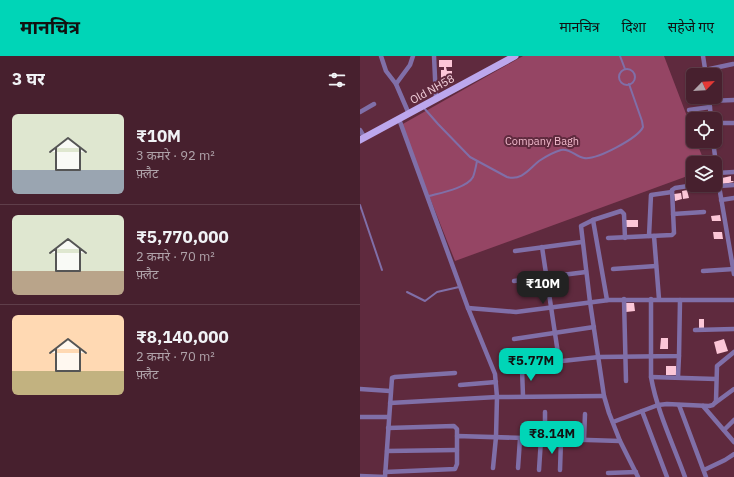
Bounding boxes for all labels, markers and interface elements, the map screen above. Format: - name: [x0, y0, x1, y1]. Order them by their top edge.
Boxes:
- text: मानचित्र: [20, 15, 80, 39]
- text: मानचित्र: [560, 18, 600, 36]
- text: दिशा: [622, 18, 646, 36]
- text: सहेजे गए: [668, 18, 714, 36]
- text: 3 घर: [12, 68, 45, 90]
- north arrow: [686, 68, 722, 104]
- map controls: [686, 68, 722, 192]
- icon: filters: [326, 69, 348, 91]
- street label: Old NH58: [407, 71, 457, 107]
- button: locate: [686, 112, 722, 148]
- text: ₹10M: [136, 125, 181, 147]
- icon: home: [44, 130, 92, 178]
- park label: Company Bagh: [505, 134, 579, 148]
- text: 3 कमरे · 92 m²: [136, 147, 215, 164]
- button: layers: [686, 156, 722, 192]
- text: फ़्लैट: [136, 165, 159, 182]
- text: ₹5,770,000: [136, 226, 229, 248]
- icon: home: [44, 231, 92, 279]
- text: 2 कमरे · 70 m²: [136, 248, 215, 265]
- text: फ़्लैट: [136, 266, 159, 283]
- pin: ₹10M: [519, 271, 567, 305]
- text: ₹10M: [526, 275, 560, 292]
- text: ₹8,140,000: [136, 326, 229, 348]
- icon: home: [44, 331, 92, 379]
- text: 2 कमरे · 70 m²: [136, 348, 215, 365]
- pin: ₹5.77M: [498, 348, 564, 382]
- text: ₹5.77M: [508, 352, 554, 369]
- text: फ़्लैट: [136, 366, 159, 383]
- pin: ₹8.14M: [519, 421, 585, 455]
- text: ₹8.14M: [529, 425, 575, 442]

